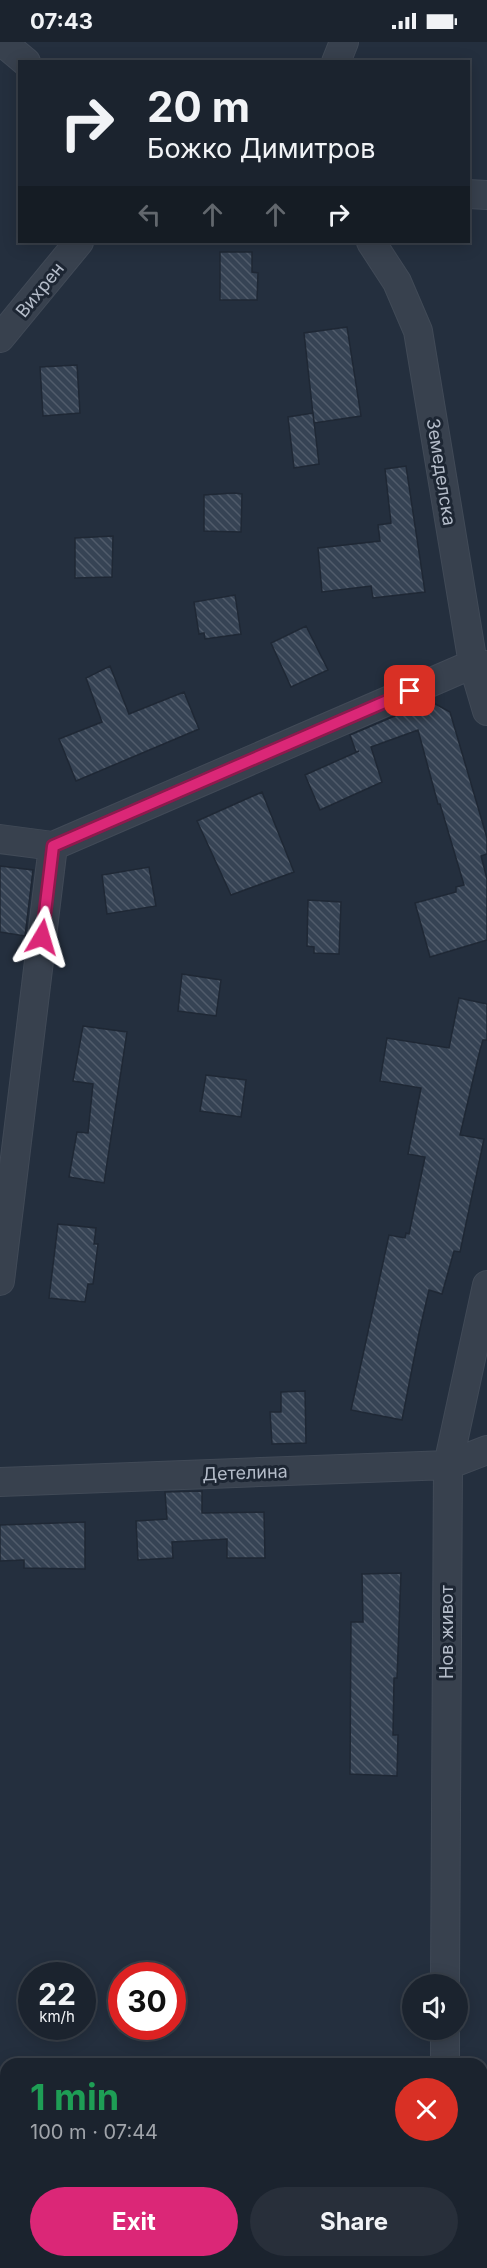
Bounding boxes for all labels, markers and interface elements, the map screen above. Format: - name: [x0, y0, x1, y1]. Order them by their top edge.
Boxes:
- text: 07:43: [30, 8, 93, 34]
- text: 20 m: [147, 81, 250, 132]
- icon: right: [48, 84, 126, 162]
- text: Божко Димитров: [147, 132, 376, 165]
- icon: left: [133, 198, 166, 231]
- icon: ahead: [196, 198, 229, 231]
- icon: ahead: [259, 198, 292, 231]
- icon: right: [322, 198, 355, 231]
- street label: Вихрен: [11, 258, 68, 321]
- street label: Земеделска: [423, 417, 460, 527]
- pin: [384, 665, 435, 716]
- icon: arrive: [393, 674, 426, 707]
- position arrow: [10, 905, 74, 969]
- street label: Детелина: [202, 1461, 288, 1484]
- street label: Нов живот: [436, 1584, 457, 1679]
- speed limit sign: 30: [108, 1962, 186, 2040]
- map controls: [402, 1974, 468, 2040]
- button: sound: [402, 1974, 468, 2040]
- text: 22: [38, 1976, 76, 2012]
- text: km/h: [39, 2007, 75, 2026]
- text: 1 min: [30, 2075, 119, 2119]
- button: close: [395, 2078, 458, 2141]
- text: 100 m · 07:44: [30, 2120, 158, 2144]
- button: Exit: [30, 2187, 238, 2256]
- button: Share: [250, 2187, 458, 2256]

